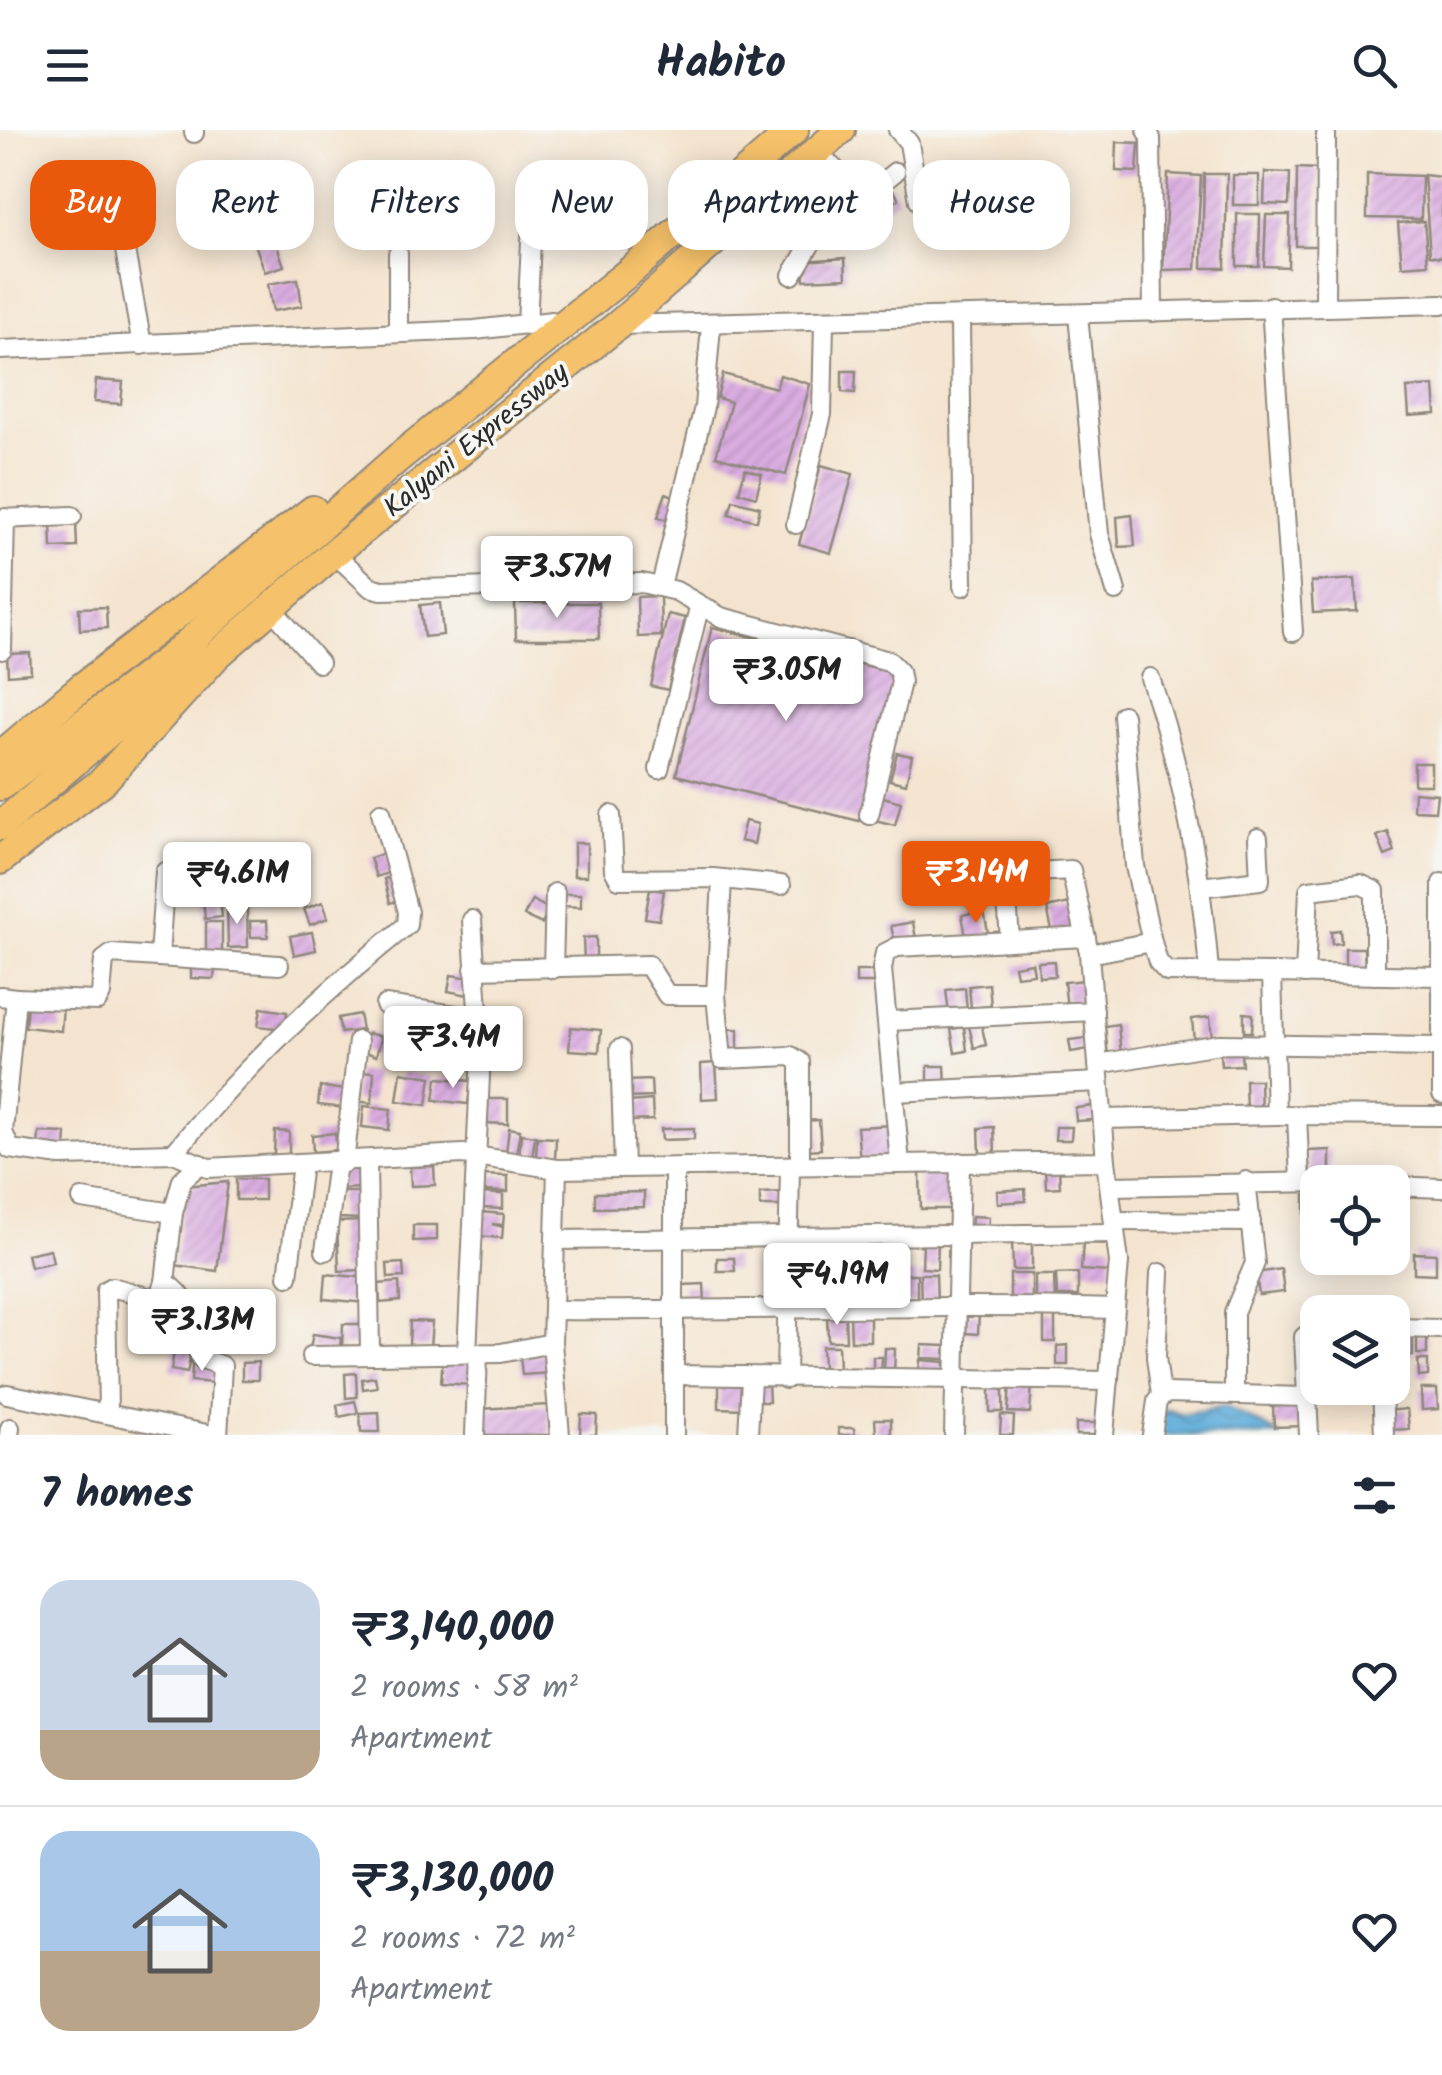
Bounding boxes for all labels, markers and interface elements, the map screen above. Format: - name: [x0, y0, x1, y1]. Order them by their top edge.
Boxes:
- text: Habito: [656, 29, 786, 101]
- icon: menu: [40, 38, 95, 93]
- icon: search: [1347, 38, 1402, 93]
- chip: Buy: [30, 160, 156, 250]
- chip: Rent: [176, 160, 314, 250]
- chip: Filters: [334, 160, 495, 250]
- chip: New: [515, 160, 648, 250]
- chip: Apartment: [668, 160, 893, 250]
- chip: House: [913, 160, 1070, 250]
- street label: Kalyani Expressway: [374, 351, 580, 530]
- pin: ₹3.57M: [476, 536, 638, 621]
- text: ₹3.57M: [503, 543, 611, 594]
- pin: ₹3.05M: [705, 639, 867, 724]
- text: ₹3.05M: [731, 646, 841, 697]
- pin: ₹3.14M: [895, 841, 1057, 926]
- pin: ₹4.61M: [156, 842, 318, 927]
- text: ₹3.14M: [924, 848, 1028, 899]
- text: ₹4.61M: [185, 849, 289, 900]
- pin: ₹3.4M: [383, 1006, 523, 1091]
- text: ₹3.4M: [406, 1013, 500, 1064]
- map controls: [1300, 1165, 1410, 1405]
- button: locate: [1300, 1165, 1410, 1275]
- pin: ₹4.19M: [756, 1243, 918, 1328]
- text: ₹4.19M: [786, 1250, 888, 1301]
- pin: ₹3.13M: [121, 1289, 283, 1374]
- button: layers: [1300, 1295, 1410, 1405]
- text: ₹3.13M: [150, 1296, 254, 1347]
- text: 7 homes: [40, 1462, 193, 1529]
- icon: filters: [1347, 1468, 1402, 1523]
- text: ₹3,140,000: [350, 1596, 553, 1663]
- icon: home: [120, 1620, 240, 1740]
- icon: heart: [1347, 1653, 1402, 1708]
- text: 2 rooms · 58 m²: [350, 1663, 578, 1714]
- text: Apartment: [350, 1714, 492, 1765]
- text: ₹3,130,000: [350, 1847, 553, 1914]
- icon: home: [120, 1871, 240, 1991]
- icon: heart: [1347, 1904, 1402, 1959]
- text: 2 rooms · 72 m²: [350, 1914, 575, 1965]
- text: Apartment: [350, 1965, 492, 2016]

